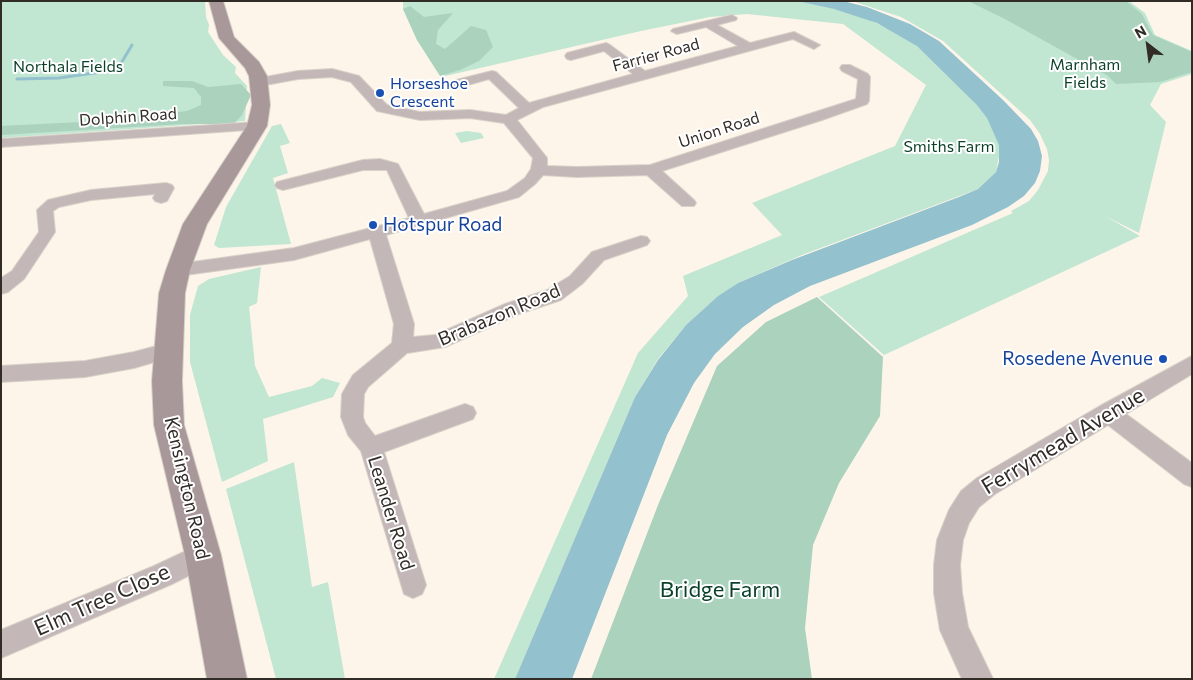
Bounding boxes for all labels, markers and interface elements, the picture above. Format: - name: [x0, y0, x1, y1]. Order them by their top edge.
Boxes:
- north arrow: [1123, 20, 1173, 70]
- text: N: [1131, 22, 1149, 42]
- street label: Farrier Road: [610, 34, 702, 76]
- park label: Marnham Fields: [1050, 55, 1120, 93]
- park label: Northala Fields: [13, 57, 123, 77]
- place label: Horseshoe Crescent: [390, 74, 468, 112]
- marker: Horseshoe Crescent: [374, 87, 386, 99]
- street label: Dolphin Road: [79, 104, 177, 130]
- street label: Union Road: [676, 108, 762, 152]
- park label: Smiths Farm: [903, 137, 995, 157]
- place label: Hotspur Road: [383, 214, 502, 236]
- marker: Hotspur Road: [367, 219, 379, 231]
- street label: Brabazon Road: [435, 279, 563, 351]
- place label: Rosedene Avenue: [1002, 348, 1153, 370]
- marker: Rosedene Avenue: [1157, 353, 1169, 365]
- street label: Ferrymead Avenue: [977, 382, 1149, 500]
- street label: Kensington Road: [160, 415, 214, 561]
- street label: Leander Road: [363, 453, 419, 573]
- street label: Elm Tree Close: [30, 558, 174, 642]
- park label: Bridge Farm: [660, 577, 780, 603]

